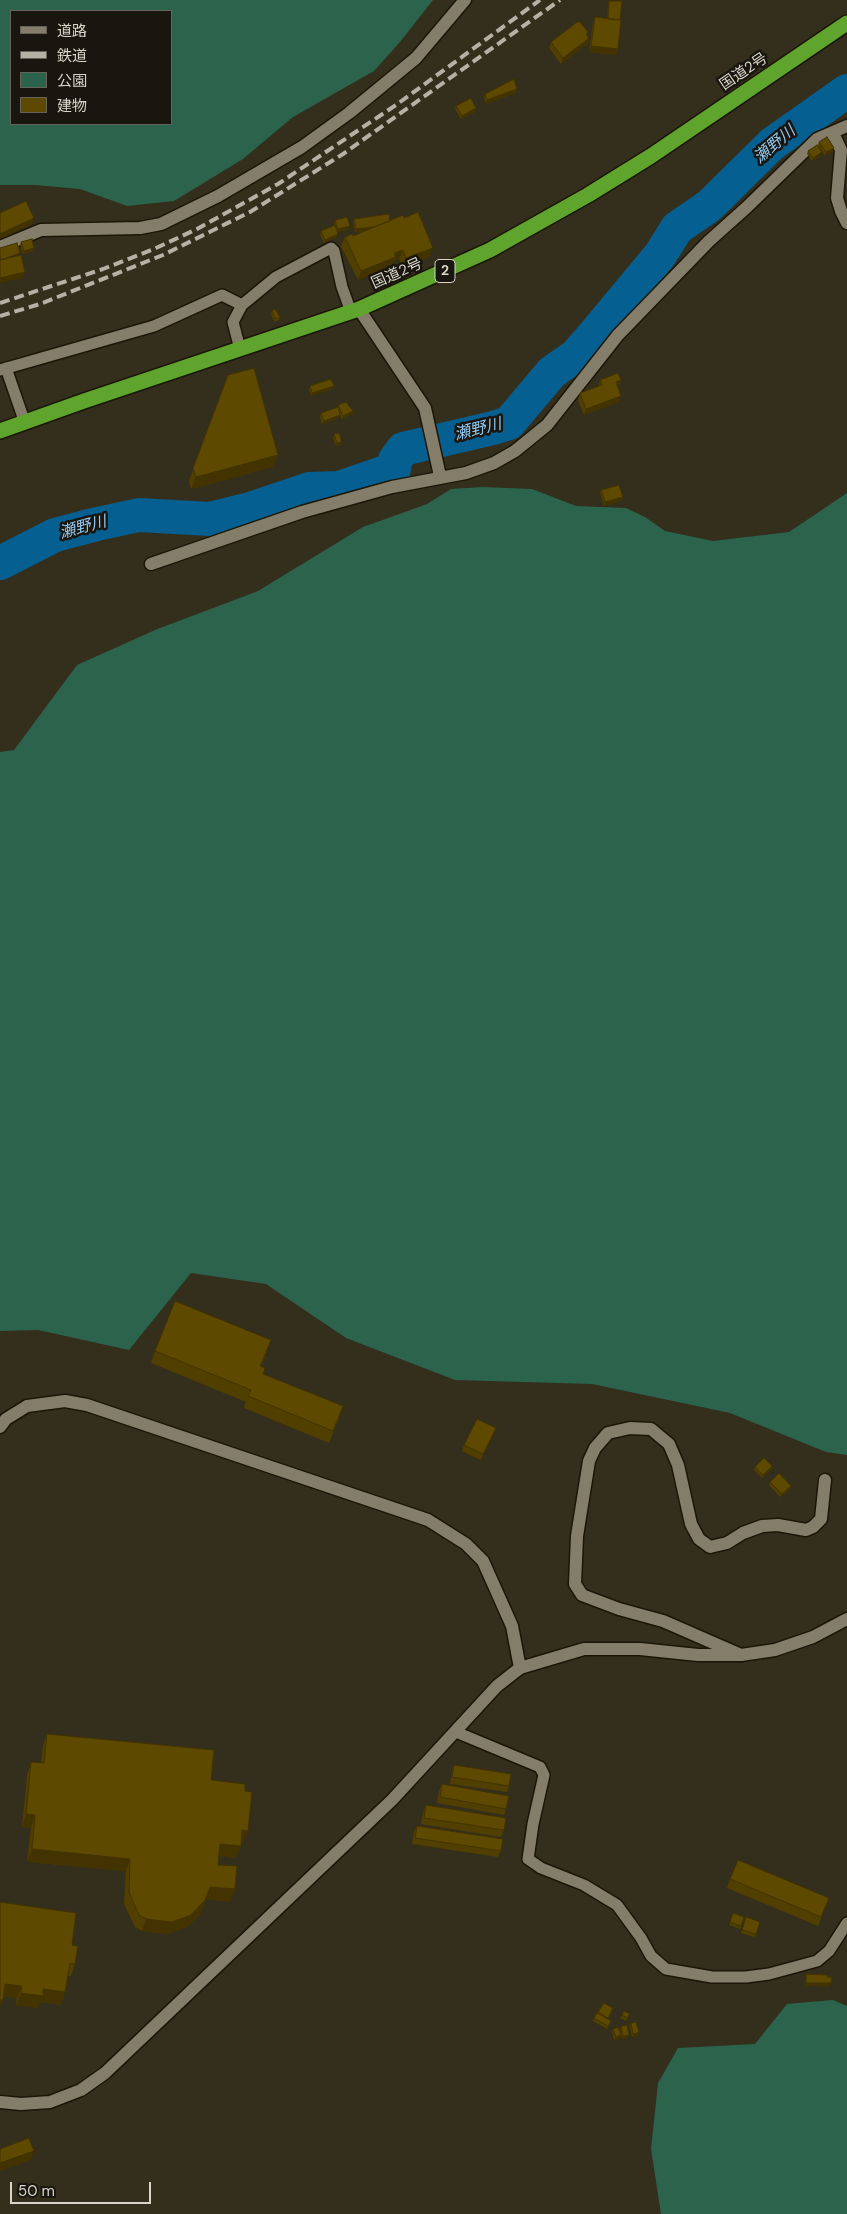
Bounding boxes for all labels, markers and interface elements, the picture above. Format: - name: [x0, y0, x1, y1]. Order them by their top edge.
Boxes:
- legend: [10, 10, 172, 125]
- text: 道路: [57, 21, 87, 41]
- text: 鉄道: [57, 46, 87, 66]
- street label: 国道2号: [717, 50, 771, 94]
- text: 公園: [57, 71, 87, 91]
- text: 建物: [57, 96, 87, 116]
- water label: 瀬野川: [750, 122, 800, 168]
- street label: 国道2号: [369, 255, 425, 293]
- road number: 2: [435, 260, 455, 282]
- water label: 瀬野川: [452, 415, 504, 445]
- water label: 瀬野川: [57, 513, 109, 543]
- scale bar: [12, 2172, 154, 2204]
- text: 50 m: [18, 2181, 55, 2201]

